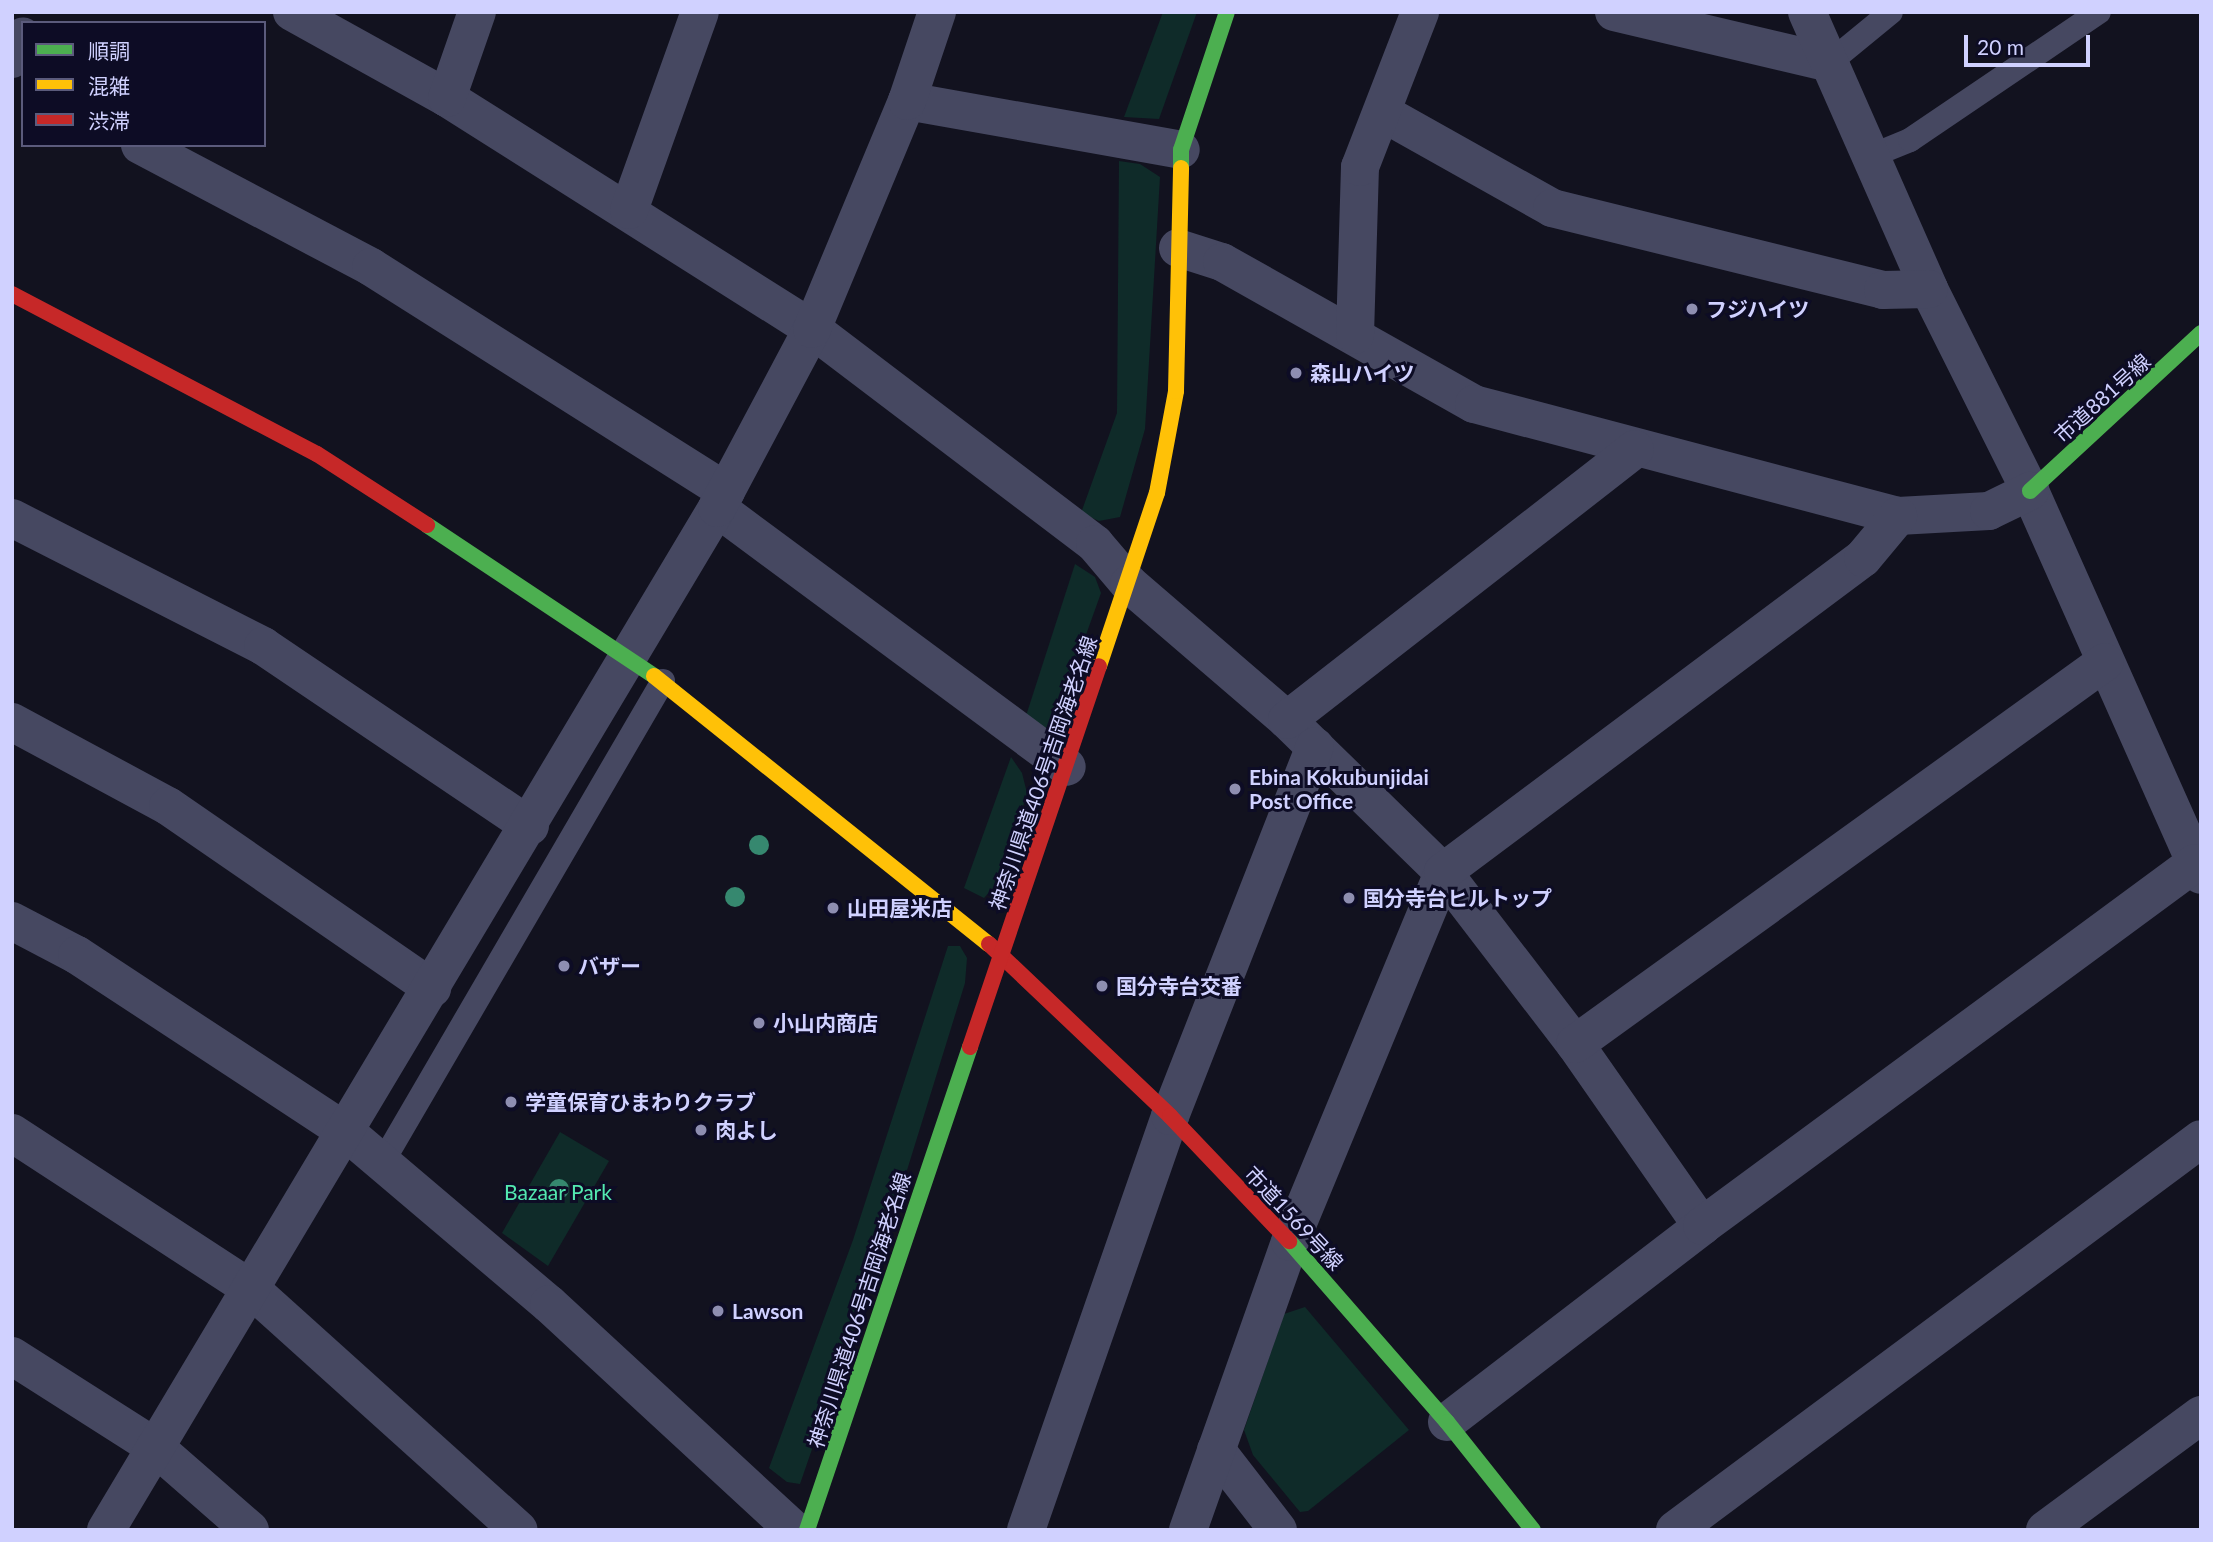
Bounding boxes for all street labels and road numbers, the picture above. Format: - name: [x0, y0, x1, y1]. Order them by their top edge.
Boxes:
- street label: 市道881号線: [2049, 348, 2155, 448]
- street label: 神奈川県道406号吉岡海老名線: [984, 632, 1102, 914]
- street label: 市道1569号線: [1240, 1161, 1348, 1275]
- street label: 神奈川県道406号吉岡海老名線: [802, 1169, 916, 1451]

